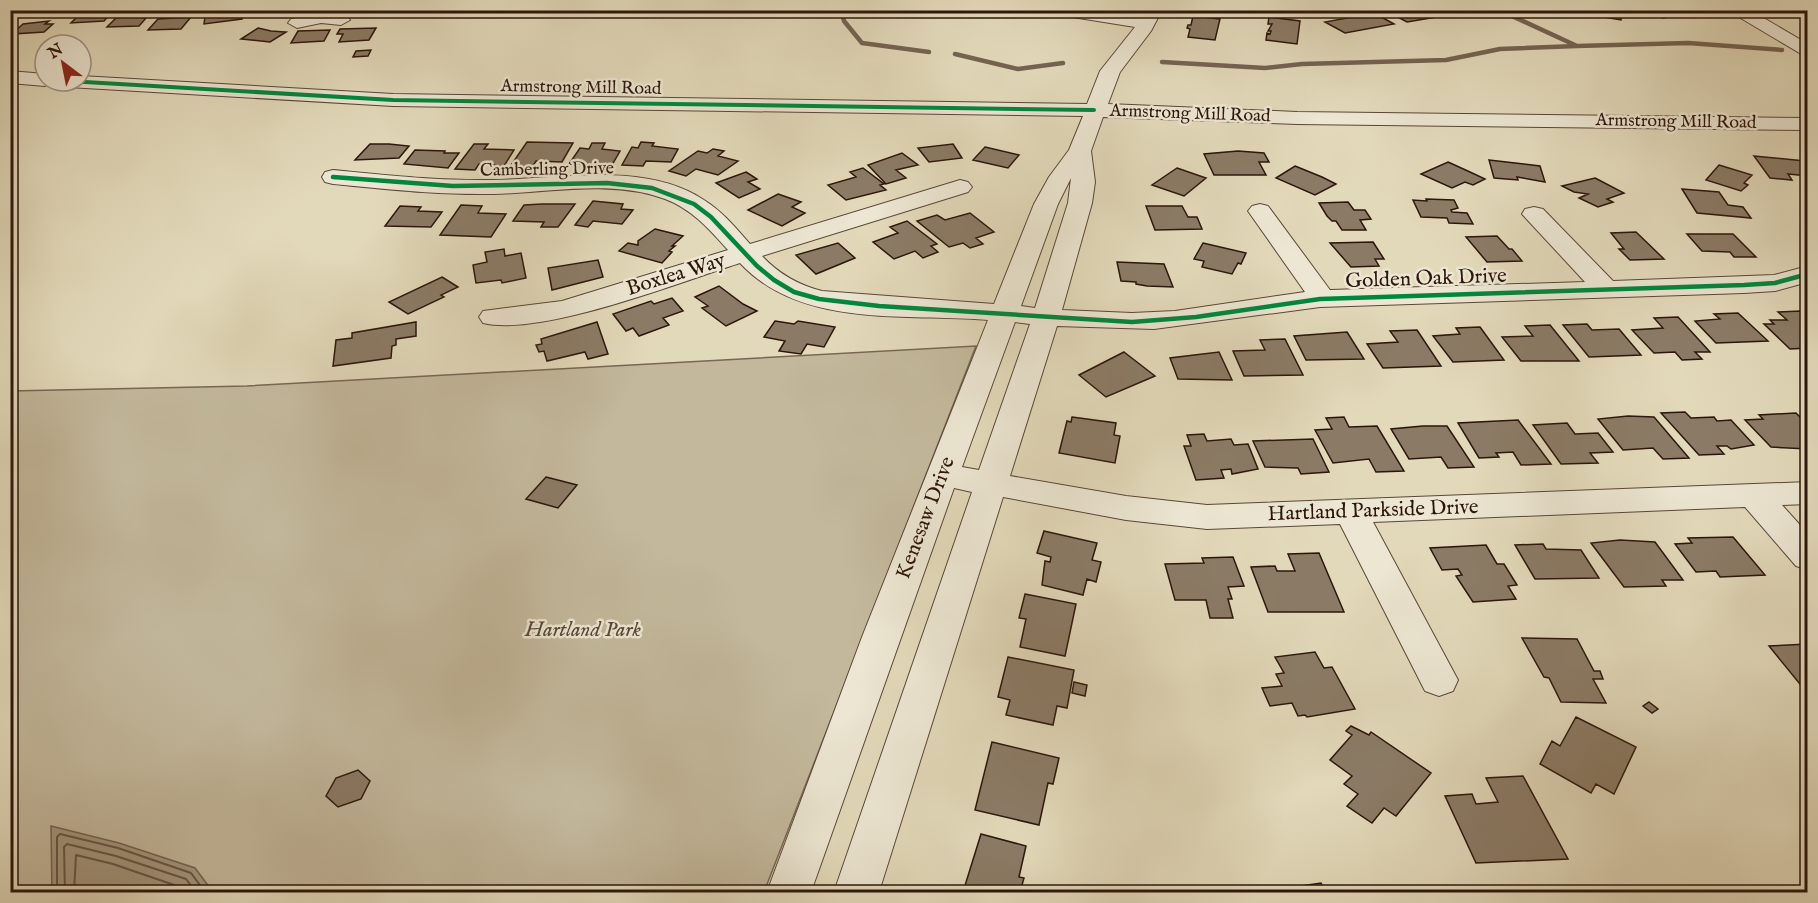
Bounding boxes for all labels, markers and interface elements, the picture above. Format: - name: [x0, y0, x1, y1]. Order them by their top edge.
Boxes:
- north arrow: [33, 33, 93, 93]
- text: N: [44, 40, 67, 65]
- street label: Armstrong Mill Road: [499, 75, 662, 101]
- street label: Armstrong Mill Road: [1108, 100, 1271, 128]
- street label: Armstrong Mill Road: [1594, 109, 1757, 135]
- street label: Camberling Drive: [480, 157, 614, 183]
- street label: Boxlea Way: [623, 247, 729, 303]
- street label: Golden Oak Drive: [1345, 263, 1507, 295]
- street label: Kenesaw Drive: [890, 453, 962, 583]
- street label: Hartland Parkside Drive: [1267, 494, 1479, 528]
- park label: Hartland Park: [524, 617, 641, 644]

